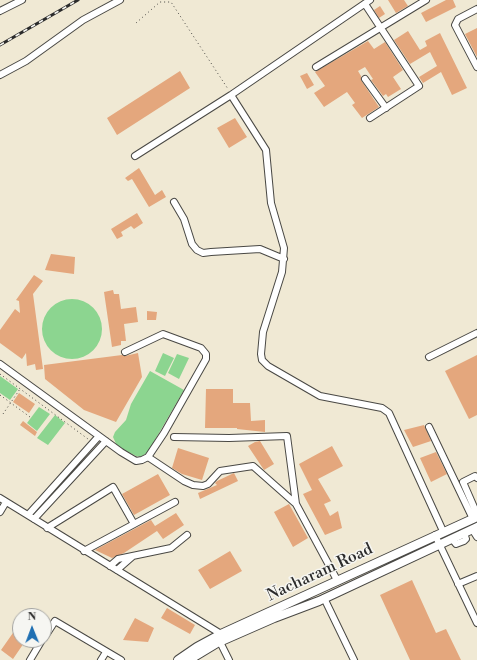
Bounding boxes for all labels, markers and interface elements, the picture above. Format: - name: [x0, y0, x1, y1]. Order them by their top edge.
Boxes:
- street label: Nacharam Road: [264, 540, 376, 606]
- north arrow: [12, 608, 52, 648]
- text: N: [27, 610, 36, 624]

